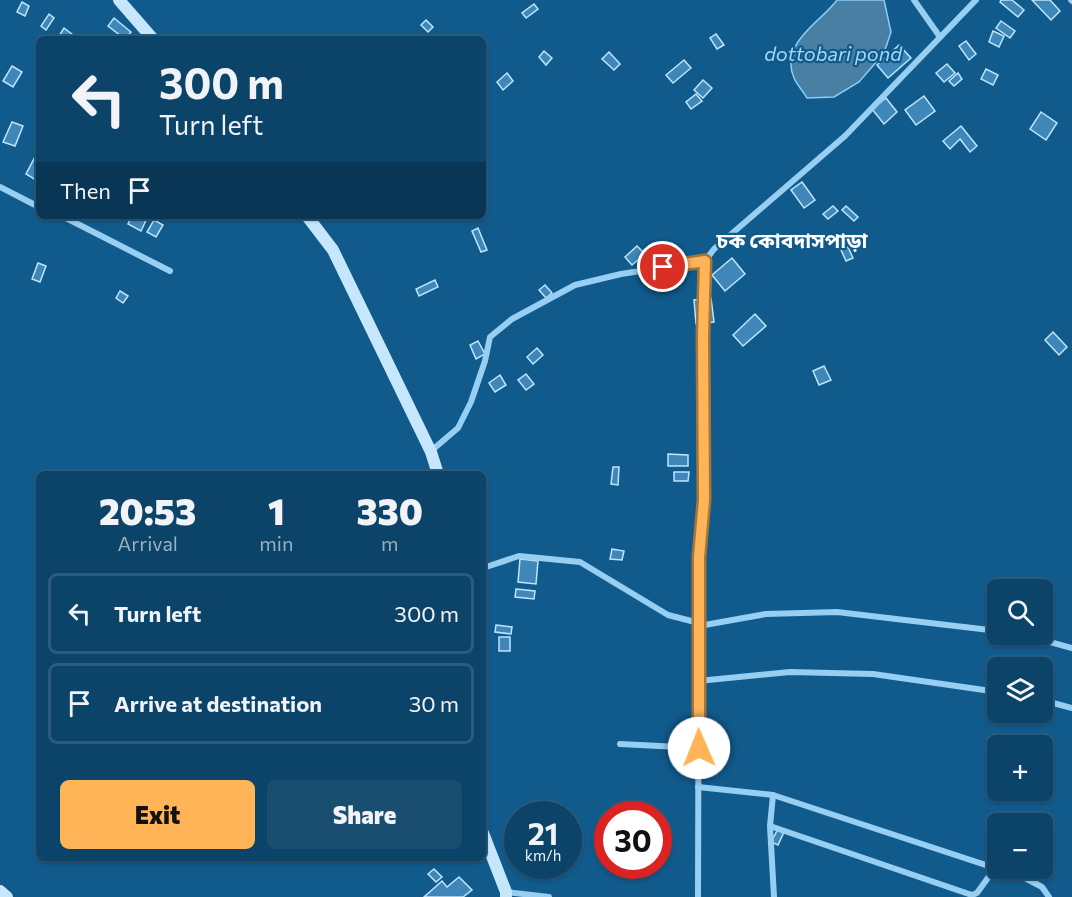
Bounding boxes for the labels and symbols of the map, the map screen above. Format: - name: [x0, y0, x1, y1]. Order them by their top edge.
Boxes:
- water label: dottobari pond: [764, 41, 903, 65]
- district label: চক কোবদাসপাড়া: [716, 227, 868, 253]
- pin: [637, 241, 688, 292]
- position arrow: [667, 716, 731, 780]
- speed limit sign: 30: [594, 801, 672, 879]

